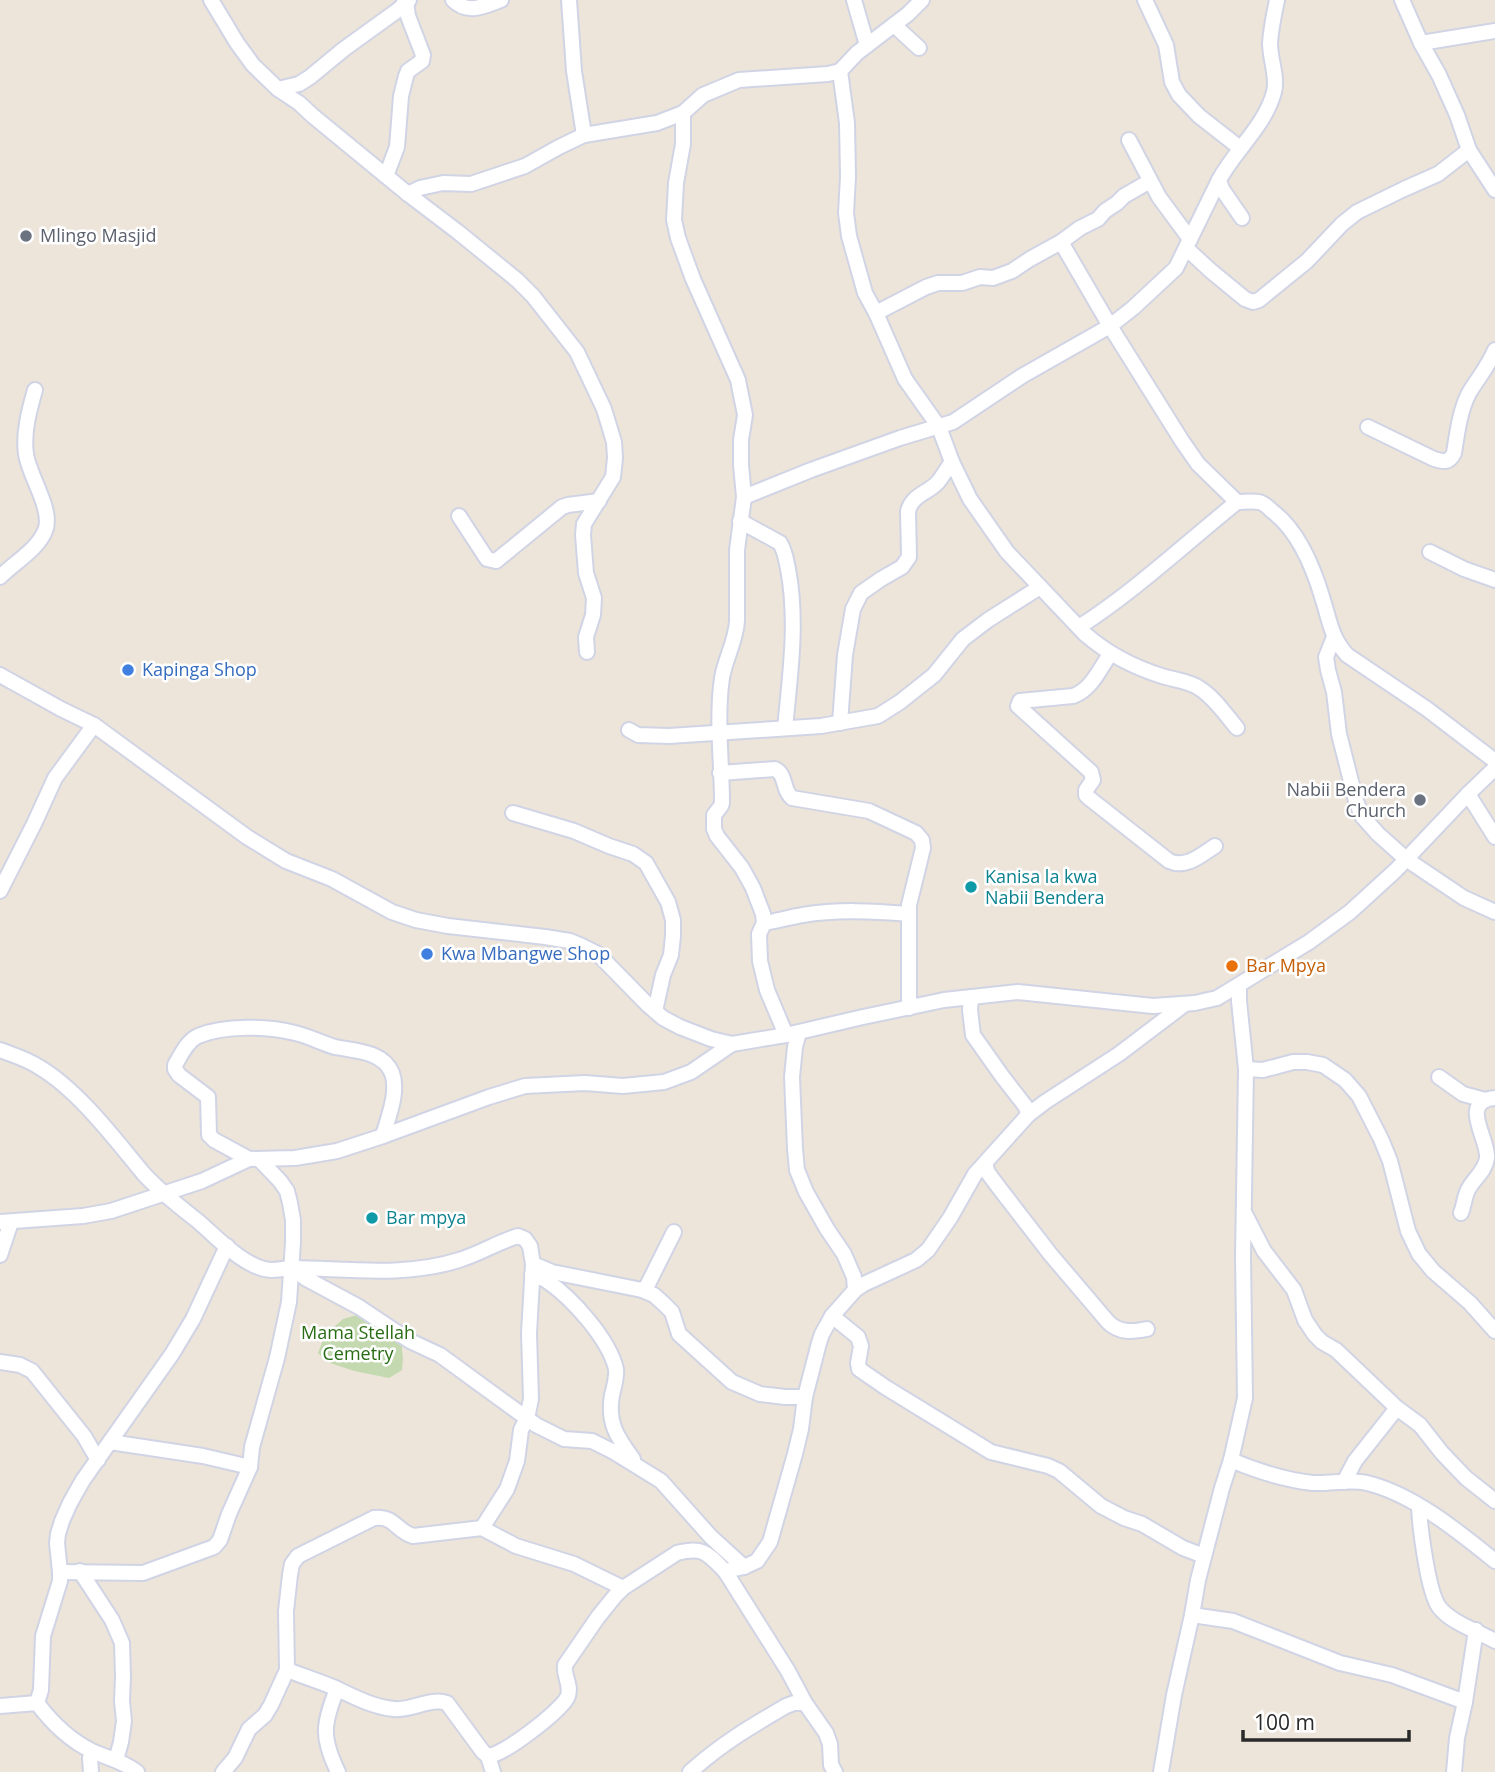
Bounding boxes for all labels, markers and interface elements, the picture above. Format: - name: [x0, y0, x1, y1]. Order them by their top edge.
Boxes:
- place label: Mlingo Masjid: [40, 223, 156, 247]
- marker: Mlingo Masjid: [18, 228, 34, 244]
- place label: Kapinga Shop: [142, 657, 257, 681]
- marker: Kapinga Shop: [120, 662, 136, 678]
- place label: Nabii Bendera Church: [1286, 777, 1406, 822]
- marker: Nabii Bendera Church: [1412, 792, 1428, 808]
- place label: Kanisa la kwa Nabii Bendera: [985, 864, 1105, 909]
- marker: Kanisa la kwa Nabii Bendera: [963, 879, 979, 895]
- place label: Kwa Mbangwe Shop: [441, 941, 610, 965]
- marker: Kwa Mbangwe Shop: [419, 946, 435, 962]
- place label: Bar Mpya: [1246, 953, 1326, 977]
- marker: Bar Mpya: [1224, 958, 1240, 974]
- place label: Bar mpya: [386, 1205, 466, 1229]
- marker: Bar mpya: [364, 1210, 380, 1226]
- park label: Mama Stellah Cemetry: [301, 1320, 415, 1365]
- scale bar: [1243, 1698, 1409, 1742]
- text: 100 m: [1254, 1708, 1315, 1736]

